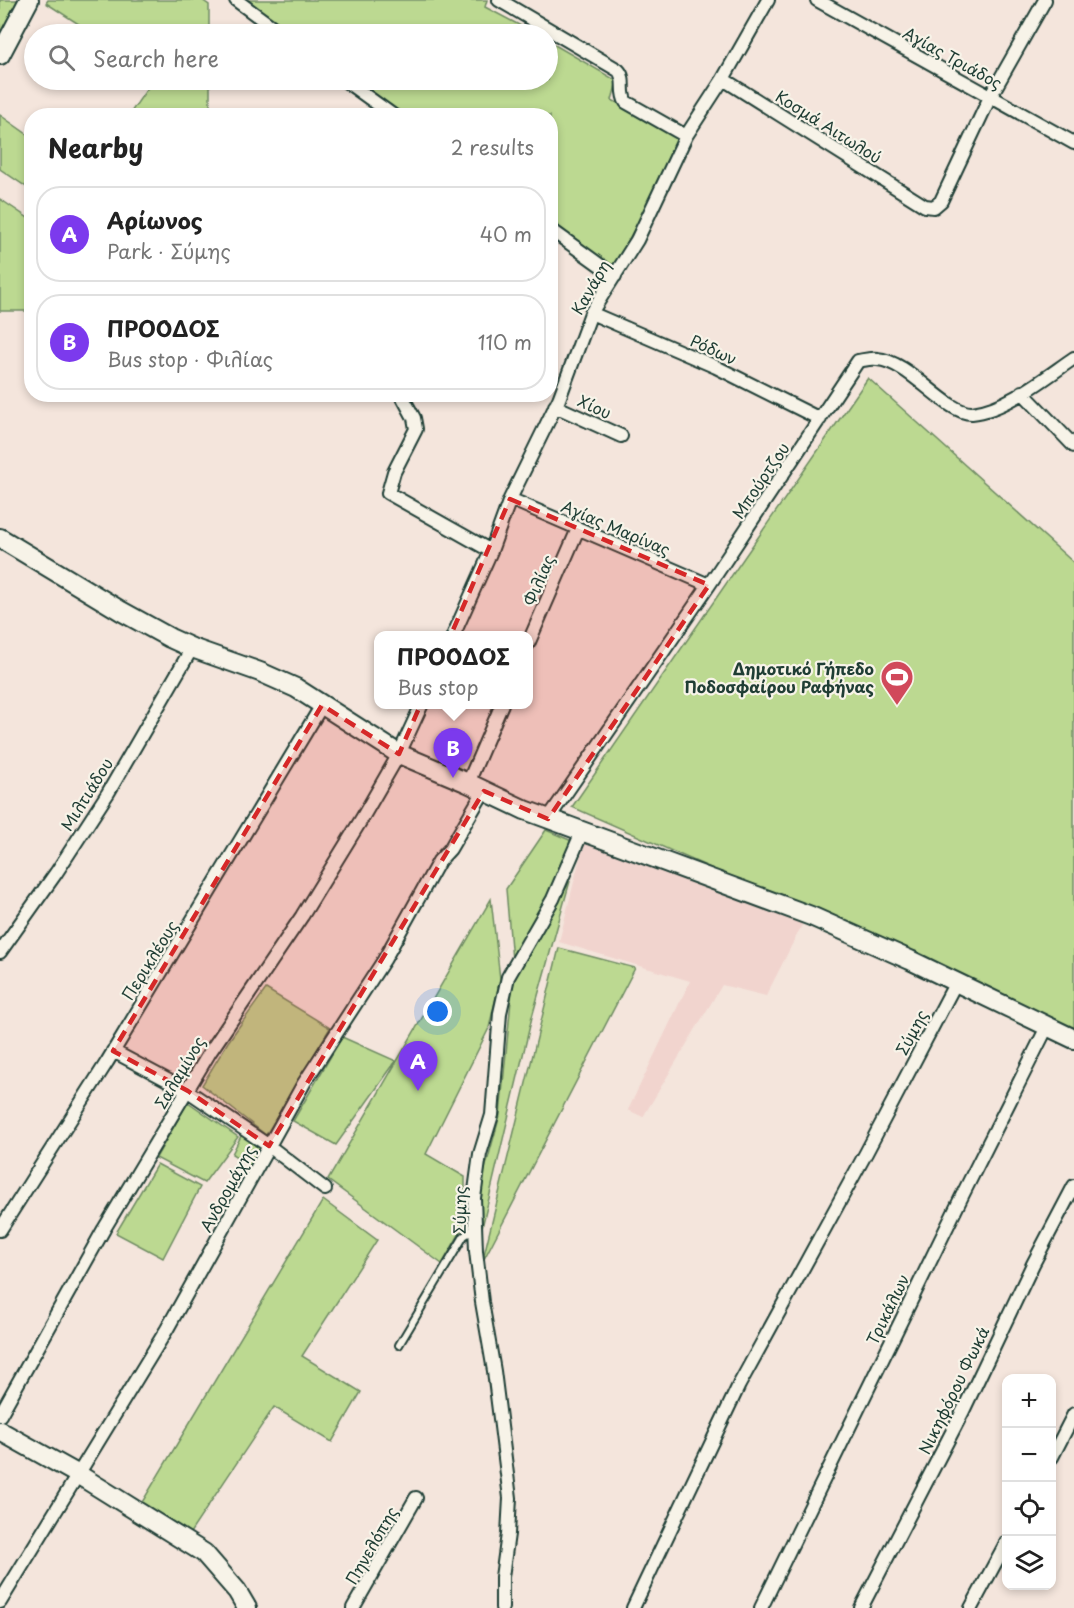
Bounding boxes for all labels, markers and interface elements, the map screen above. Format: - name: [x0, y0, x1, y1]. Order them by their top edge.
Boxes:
- street label: Αγίας Τριάδος: [899, 20, 1007, 94]
- search box: [24, 24, 558, 90]
- icon: search: [45, 41, 78, 74]
- text: Search here: [93, 41, 219, 74]
- street label: Κοσμά Αιτωλού: [771, 84, 887, 168]
- text: Nearby: [48, 128, 143, 167]
- text: 2 results: [451, 132, 534, 162]
- text: Αρίωνος: [107, 203, 203, 236]
- text: A: [62, 219, 77, 249]
- text: 40 m: [480, 219, 532, 249]
- text: Park · Σύμης: [107, 236, 231, 266]
- street label: Κανάρη: [565, 255, 615, 319]
- text: ΠΡΟΟΔΟΣ: [107, 311, 220, 344]
- text: B: [63, 327, 76, 357]
- text: 110 m: [478, 327, 532, 357]
- street label: Ρόδων: [687, 328, 741, 370]
- text: Bus stop · Φιλίας: [107, 344, 273, 374]
- street label: Χίου: [574, 388, 616, 424]
- street label: Μπούρτζου: [726, 437, 794, 523]
- street label: Αγίας Μαρίνας: [558, 493, 674, 561]
- street label: Φιλίας: [517, 551, 559, 609]
- popup: [374, 631, 533, 709]
- text: ΠΡΟΟΔΟΣ: [397, 639, 510, 672]
- place label: Δημοτικό Γήπεδο Ποδοσφαίρου Ραφήνας: [684, 656, 874, 698]
- sports icon: Δημοτικό Γήπεδο Ποδοσφαίρου Ραφήνας: [879, 659, 915, 706]
- text: Bus stop: [397, 672, 478, 702]
- pin: B: [434, 728, 472, 778]
- street label: Μιλτιάδου: [54, 753, 118, 835]
- street label: Περικλέους: [115, 915, 183, 1005]
- your location: [423, 997, 452, 1026]
- street label: Σύμης: [889, 1005, 933, 1059]
- street label: Σαλαμίνος: [148, 1031, 210, 1113]
- pin: A: [398, 1042, 438, 1091]
- street label: Ανδρομάχης: [193, 1140, 261, 1236]
- street label: Σύμης: [447, 1186, 471, 1234]
- street label: Τρικάλων: [860, 1270, 914, 1348]
- street label: Νικηφόρου Φωκά: [912, 1322, 995, 1458]
- map controls: [1002, 1374, 1056, 1590]
- button: +: [1002, 1374, 1056, 1428]
- button: −: [1002, 1428, 1056, 1482]
- button: locate: [1002, 1482, 1056, 1536]
- street label: Πηνελόπης: [339, 1501, 403, 1589]
- button: layers: [1002, 1536, 1056, 1590]

